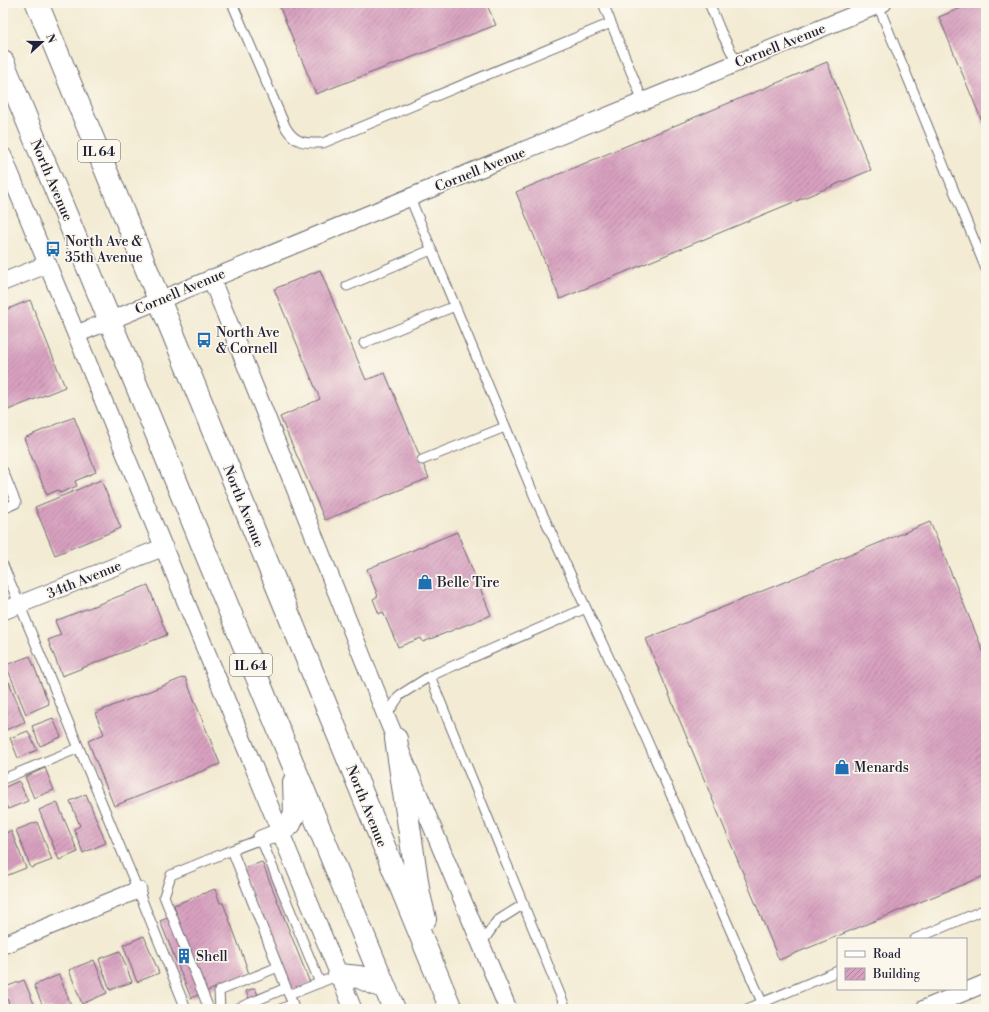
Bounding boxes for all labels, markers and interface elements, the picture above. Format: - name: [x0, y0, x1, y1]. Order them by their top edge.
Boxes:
- street label: Cornell Avenue: [732, 20, 828, 72]
- north arrow: [22, 22, 62, 62]
- text: N: [42, 32, 59, 46]
- street label: North Avenue: [26, 137, 76, 224]
- road number: IL 64: [78, 140, 120, 162]
- street label: Cornell Avenue: [432, 144, 528, 196]
- place label: North Ave & 35th Avenue: [65, 233, 144, 267]
- bus stop icon: North Ave & 35th Avenue: [44, 240, 62, 258]
- street label: Cornell Avenue: [132, 265, 228, 319]
- place label: North Ave & Cornell: [216, 324, 280, 358]
- bus stop icon: North Ave & Cornell: [195, 331, 213, 349]
- street label: North Avenue: [218, 463, 268, 550]
- street label: 34th Avenue: [44, 557, 124, 603]
- shop icon: Belle Tire: [416, 573, 434, 591]
- place label: Belle Tire: [436, 574, 500, 592]
- road number: IL 64: [230, 654, 272, 676]
- shop icon: Menards: [833, 758, 851, 776]
- place label: Menards: [854, 759, 909, 777]
- street label: North Avenue: [341, 763, 391, 850]
- legend: [837, 938, 967, 990]
- building icon: Shell: [175, 947, 193, 965]
- text: Road: [873, 947, 901, 962]
- place label: Shell: [196, 948, 228, 966]
- text: Building: [872, 967, 921, 982]

